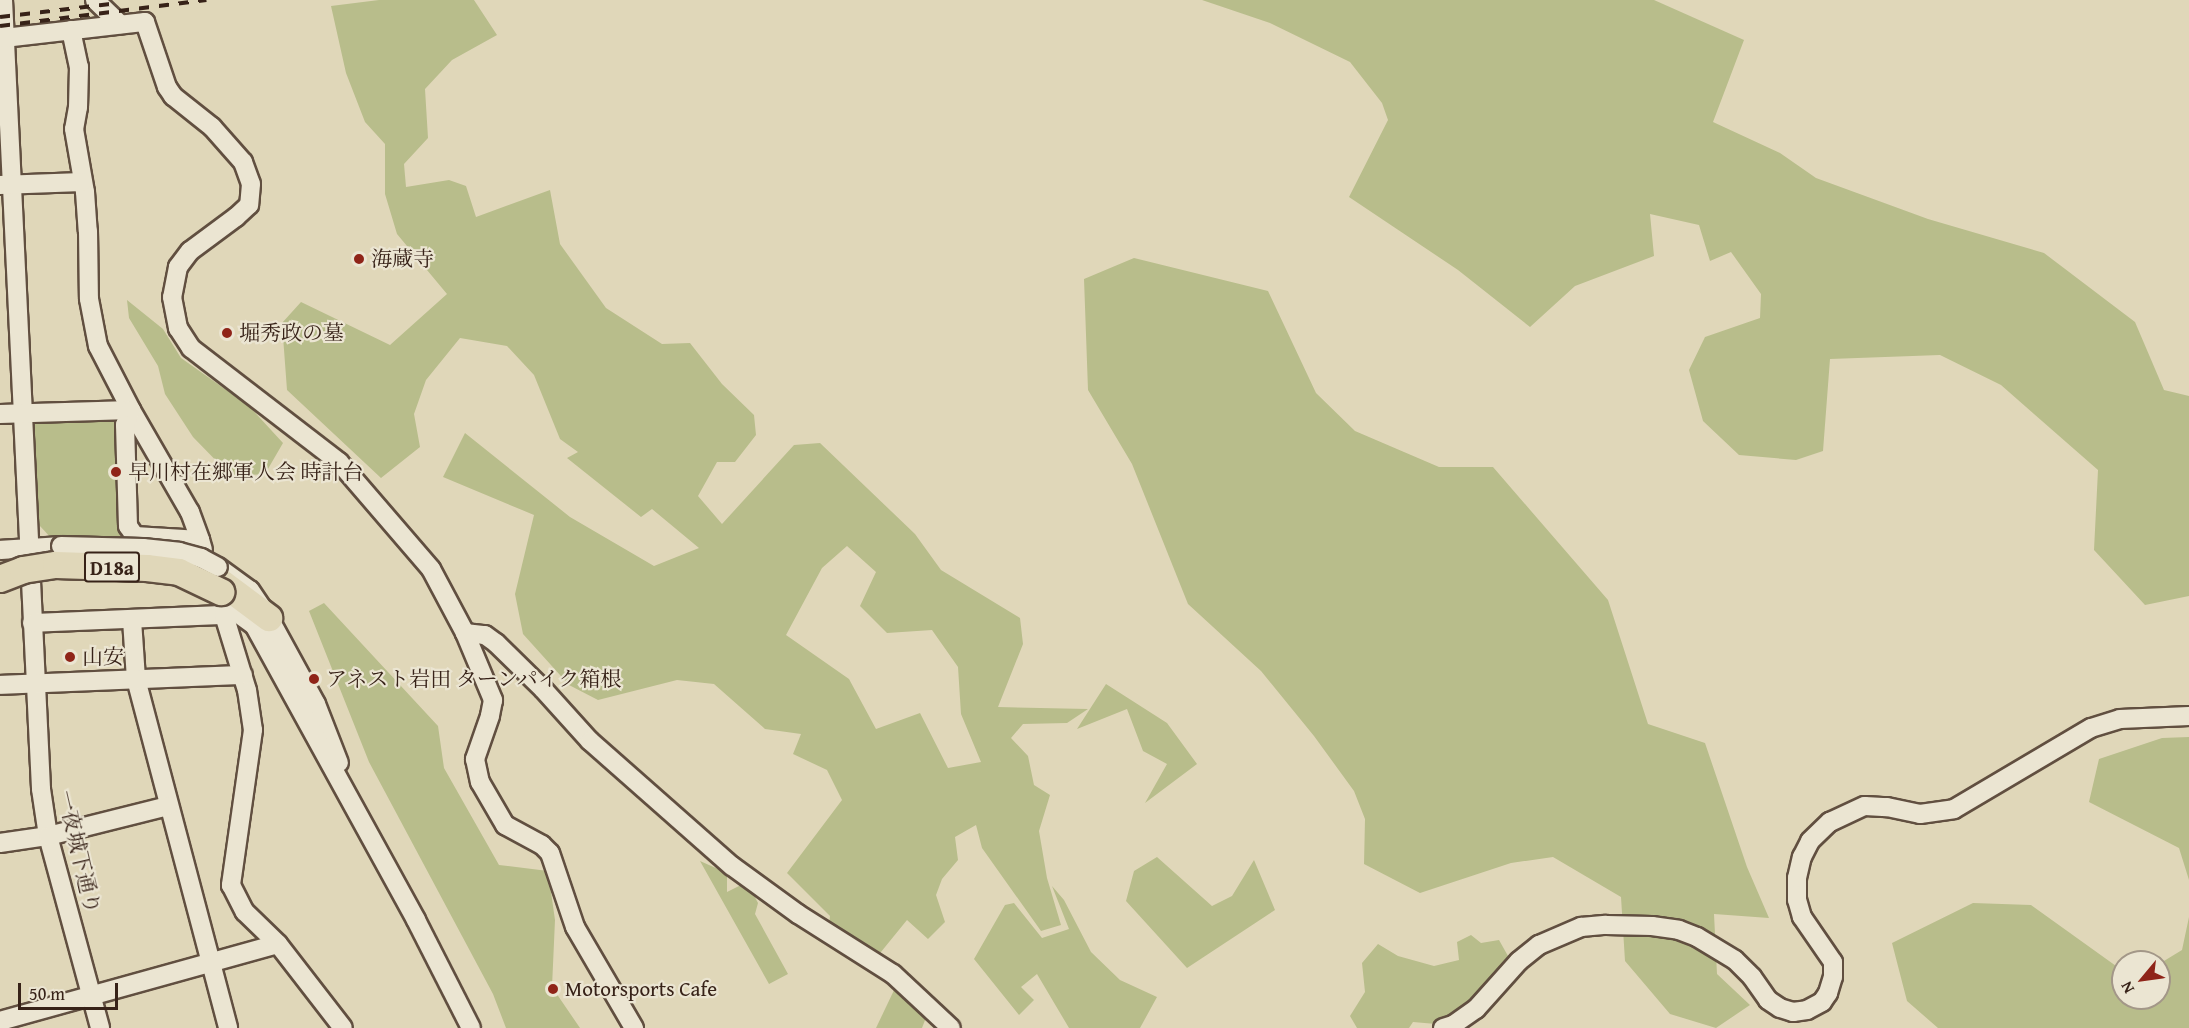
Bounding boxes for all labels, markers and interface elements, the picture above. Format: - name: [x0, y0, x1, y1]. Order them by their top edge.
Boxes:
- place label: 海蔵寺: [371, 246, 434, 272]
- marker: 海蔵寺: [352, 252, 366, 266]
- place label: 堀秀政の墓: [239, 320, 344, 346]
- marker: 堀秀政の墓: [220, 326, 234, 340]
- place label: 早川村在郷軍人会 時計台: [128, 459, 364, 485]
- marker: 早川村在郷軍人会 時計台: [109, 465, 123, 479]
- road number: D18a: [84, 550, 140, 584]
- place label: 山安: [82, 644, 124, 670]
- marker: 山安: [63, 650, 77, 664]
- place label: アネスト岩田 ターンパイク箱根: [326, 666, 625, 692]
- marker: アネスト岩田 ターンパイク箱根: [307, 672, 321, 686]
- street label: 一夜城下通り: [53, 788, 105, 916]
- north arrow: [2111, 950, 2171, 1010]
- scale bar: [21, 971, 122, 1009]
- place label: Motorsports Cafe: [565, 976, 717, 1002]
- text: N: [2114, 977, 2140, 998]
- text: 50 m: [29, 980, 65, 1007]
- marker: Motorsports Cafe: [546, 982, 560, 996]

